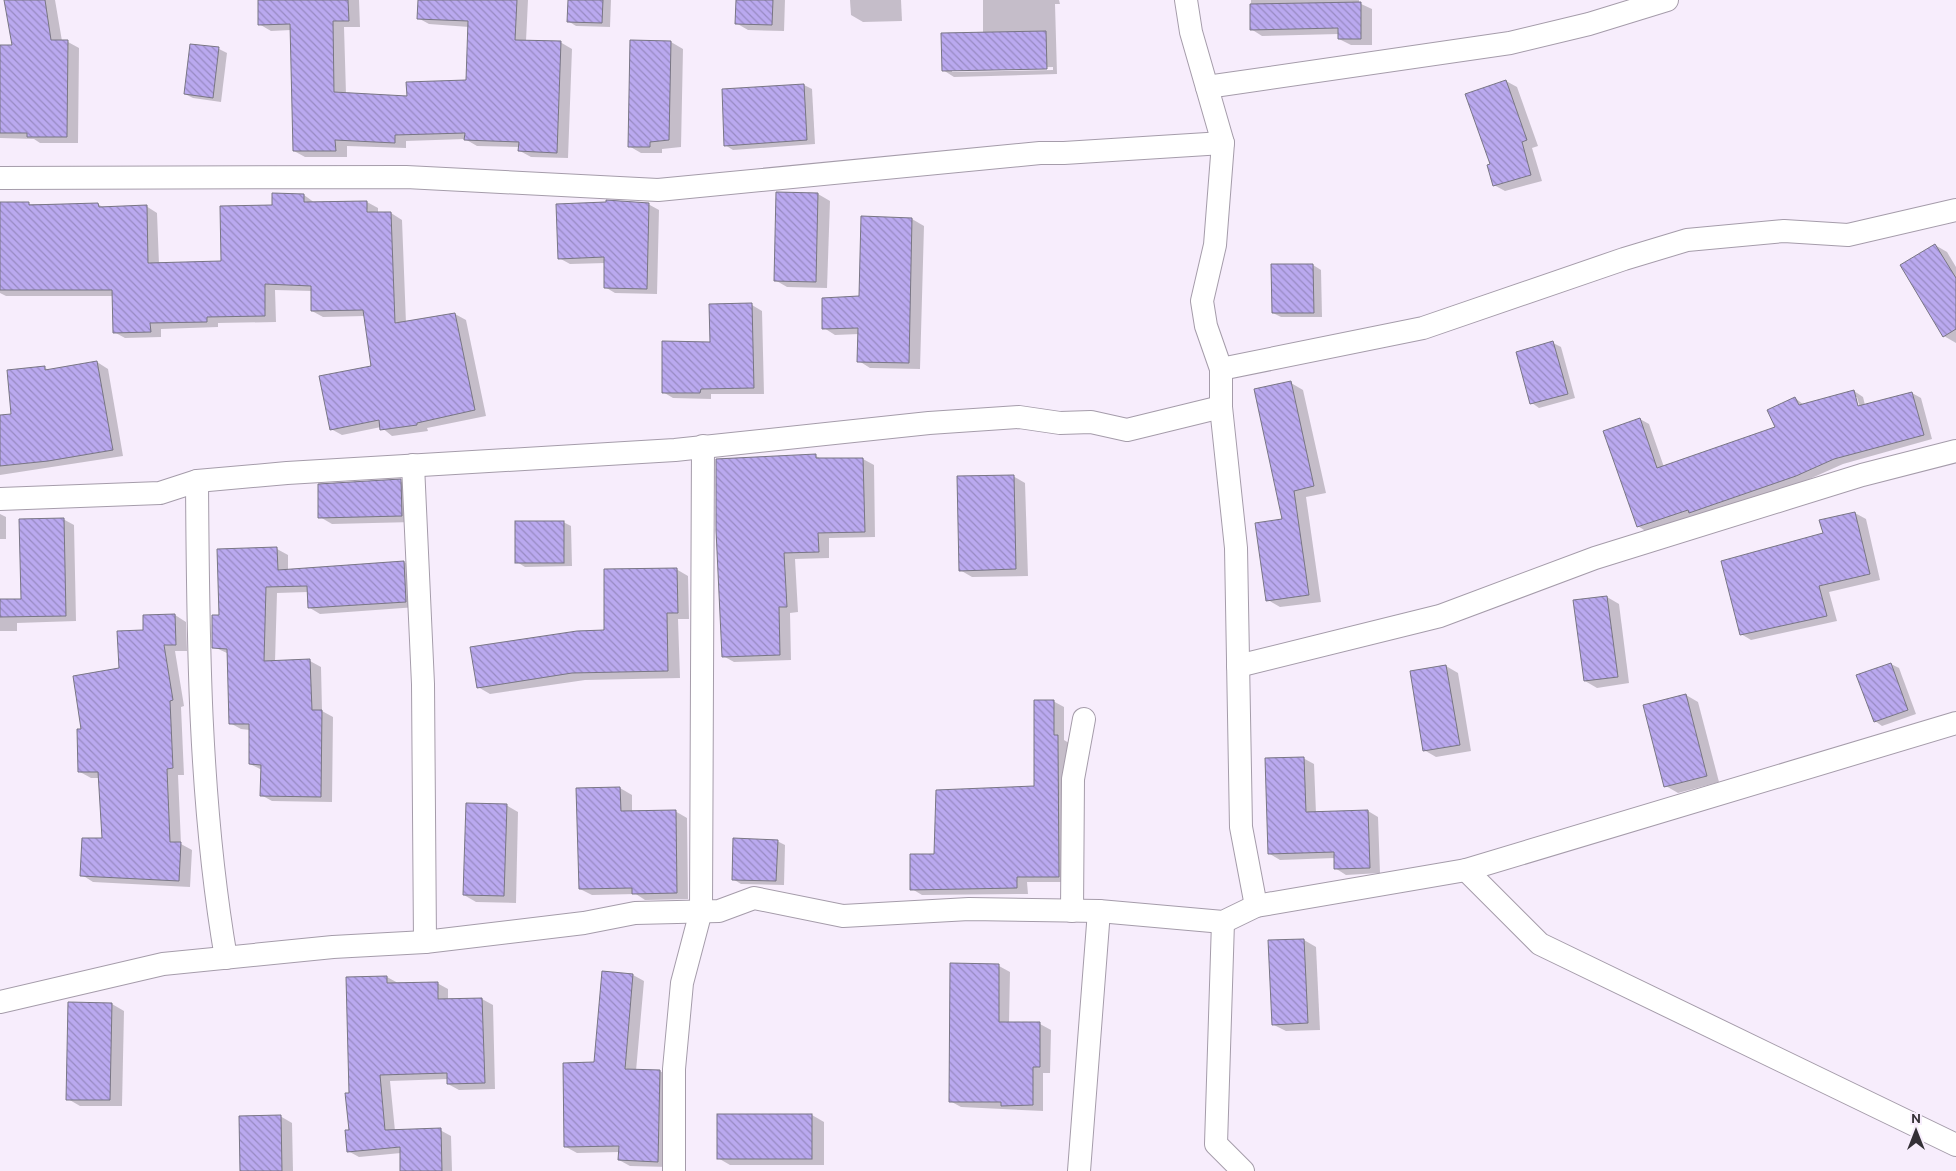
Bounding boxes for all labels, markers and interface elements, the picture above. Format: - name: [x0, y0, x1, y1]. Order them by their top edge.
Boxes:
- north arrow: [1891, 1106, 1941, 1156]
- text: N: [1911, 1111, 1921, 1128]

